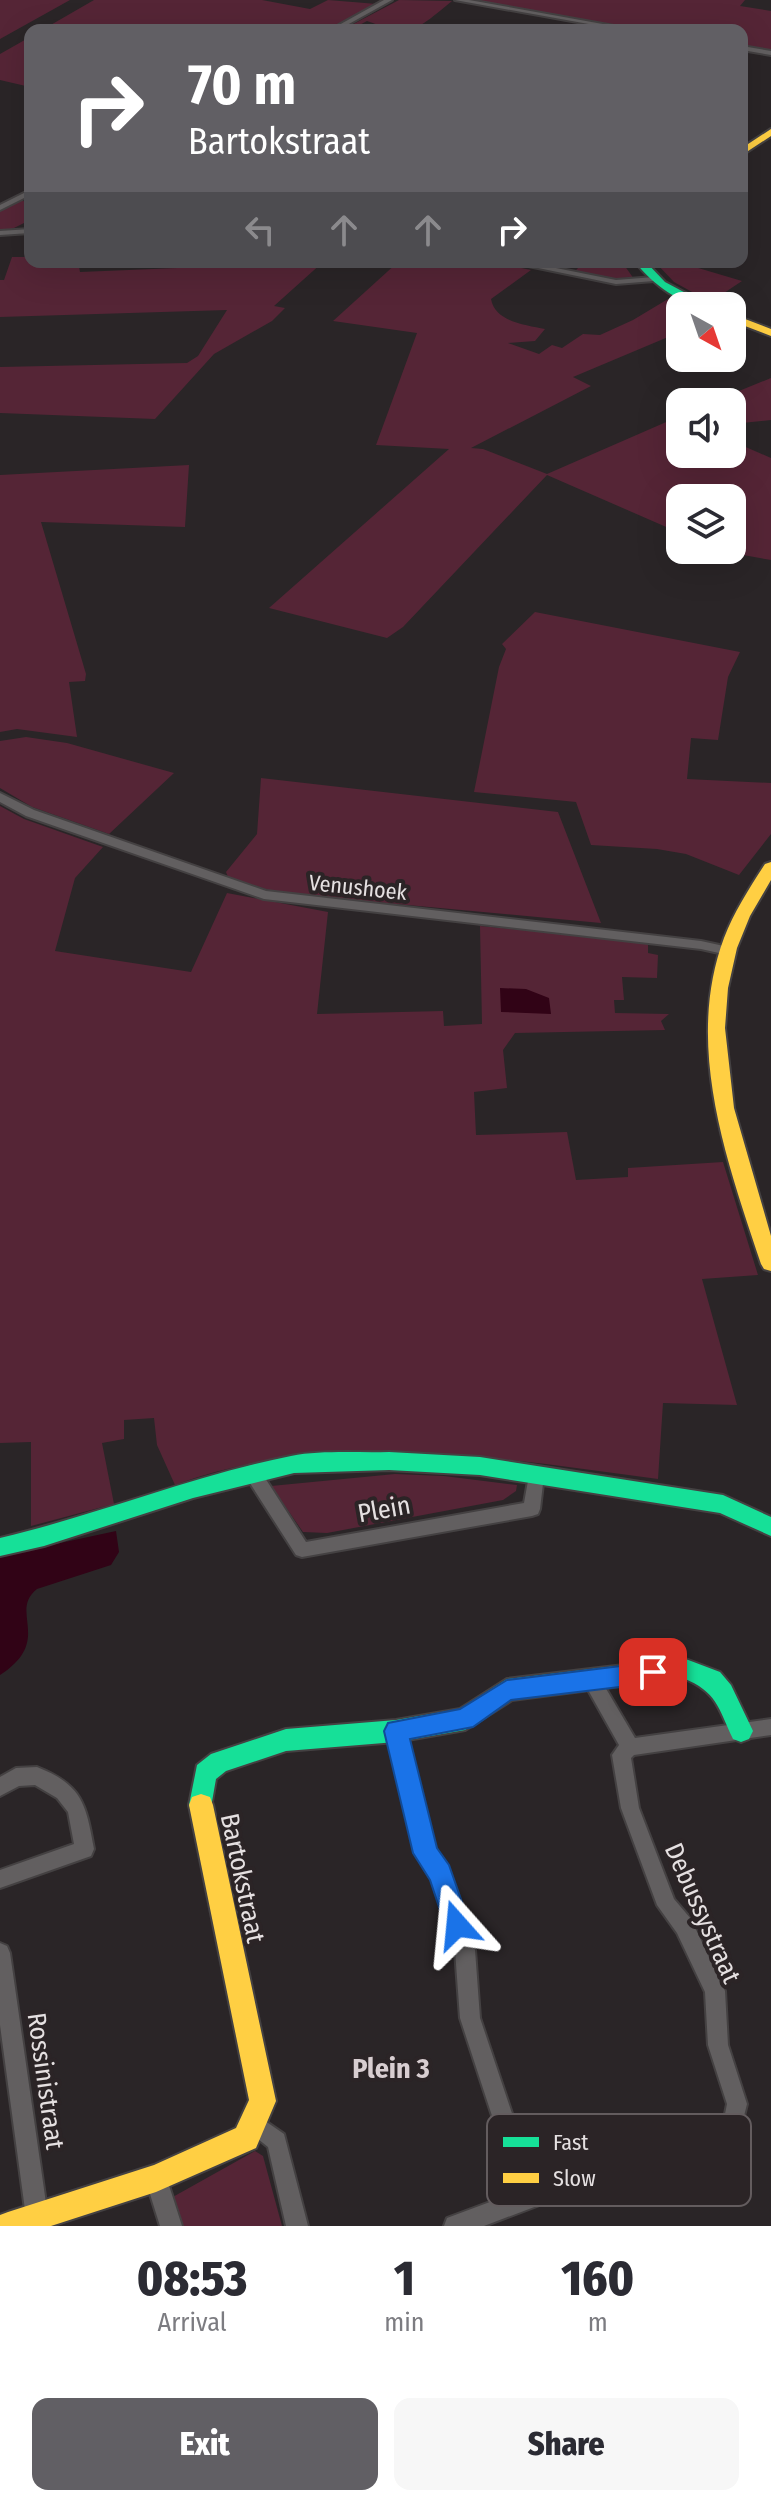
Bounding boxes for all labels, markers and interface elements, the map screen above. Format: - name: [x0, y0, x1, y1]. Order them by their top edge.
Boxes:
- text: 70 m: [188, 52, 296, 119]
- icon: right: [56, 56, 160, 160]
- text: Bartokstraat: [188, 120, 370, 164]
- icon: left: [238, 208, 282, 252]
- icon: ahead: [322, 208, 366, 252]
- icon: ahead: [406, 208, 450, 252]
- icon: right: [490, 208, 534, 252]
- north arrow: [666, 292, 746, 372]
- map controls: [666, 292, 746, 564]
- button: sound: [666, 388, 746, 468]
- button: layers: [666, 484, 746, 564]
- street label: Venushoek: [308, 869, 409, 906]
- street label: Plein: [355, 1490, 413, 1529]
- pin: [619, 1638, 687, 1706]
- icon: arrive: [631, 1650, 675, 1694]
- street label: Bartokstraat: [214, 1811, 271, 1946]
- street label: Debussystraat: [658, 1838, 747, 1989]
- position arrow: [415, 1883, 499, 1967]
- street label: Rossinistraat: [21, 2011, 71, 2152]
- district label: Plein 3: [352, 2052, 430, 2085]
- legend: [487, 2114, 751, 2206]
- text: Fast: [553, 2129, 589, 2156]
- text: Slow: [553, 2165, 596, 2192]
- text: 08:53: [137, 2250, 247, 2308]
- text: 1: [394, 2250, 415, 2308]
- text: 160: [561, 2250, 634, 2308]
- text: Arrival: [158, 2307, 227, 2338]
- text: min: [384, 2307, 424, 2338]
- text: m: [588, 2307, 608, 2338]
- button: Exit: [32, 2398, 378, 2490]
- button: Share: [394, 2398, 739, 2490]

